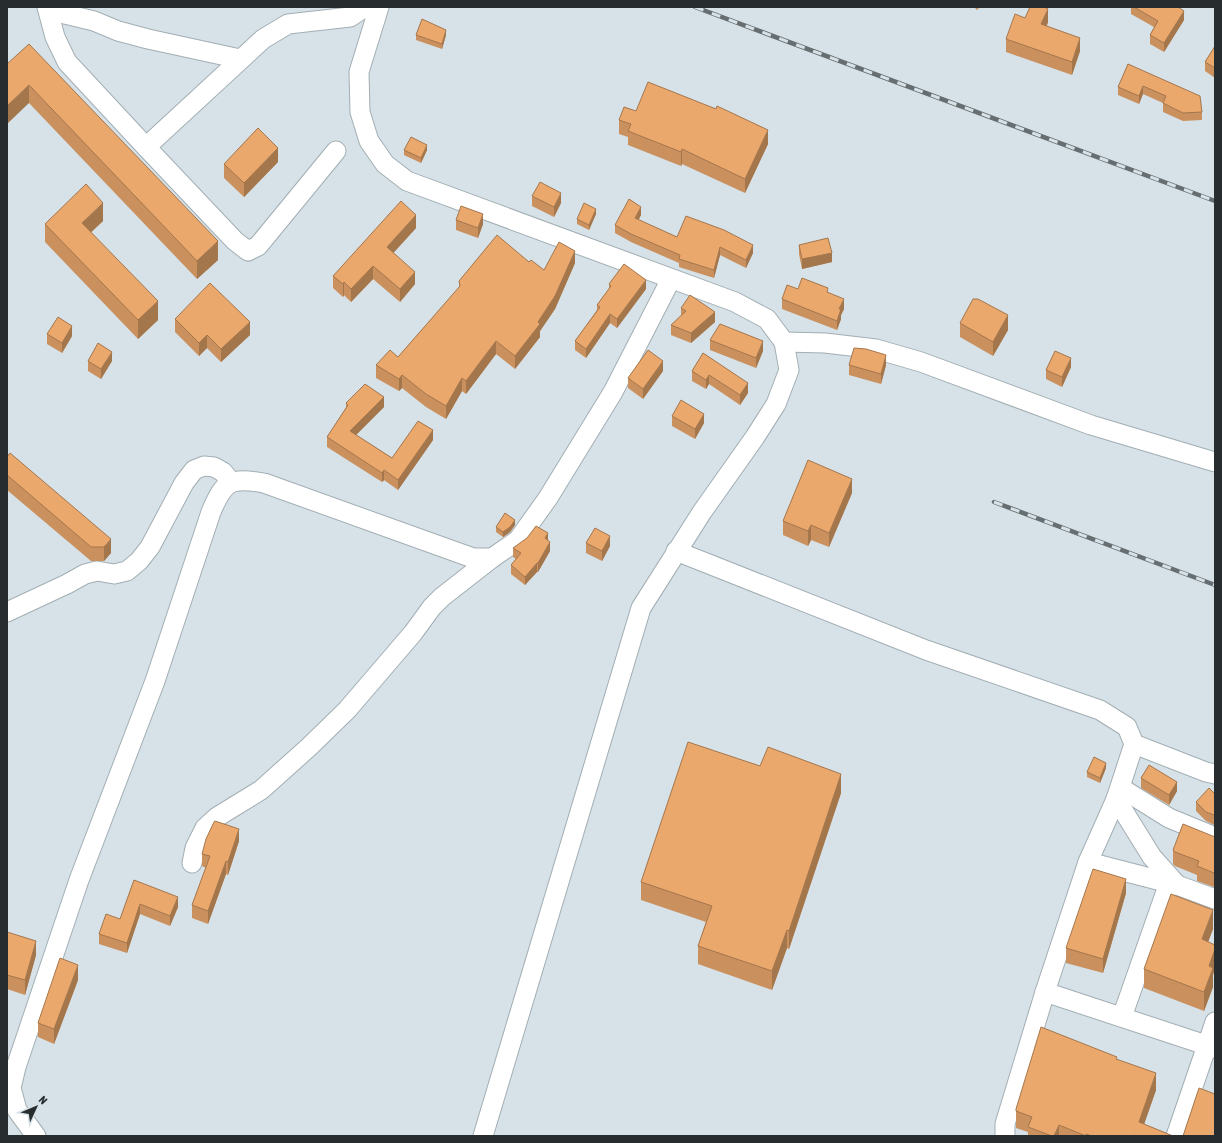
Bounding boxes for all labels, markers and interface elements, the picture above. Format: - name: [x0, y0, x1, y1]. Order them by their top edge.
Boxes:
- north arrow: [16, 1087, 56, 1127]
- text: N: [37, 1094, 50, 1107]

